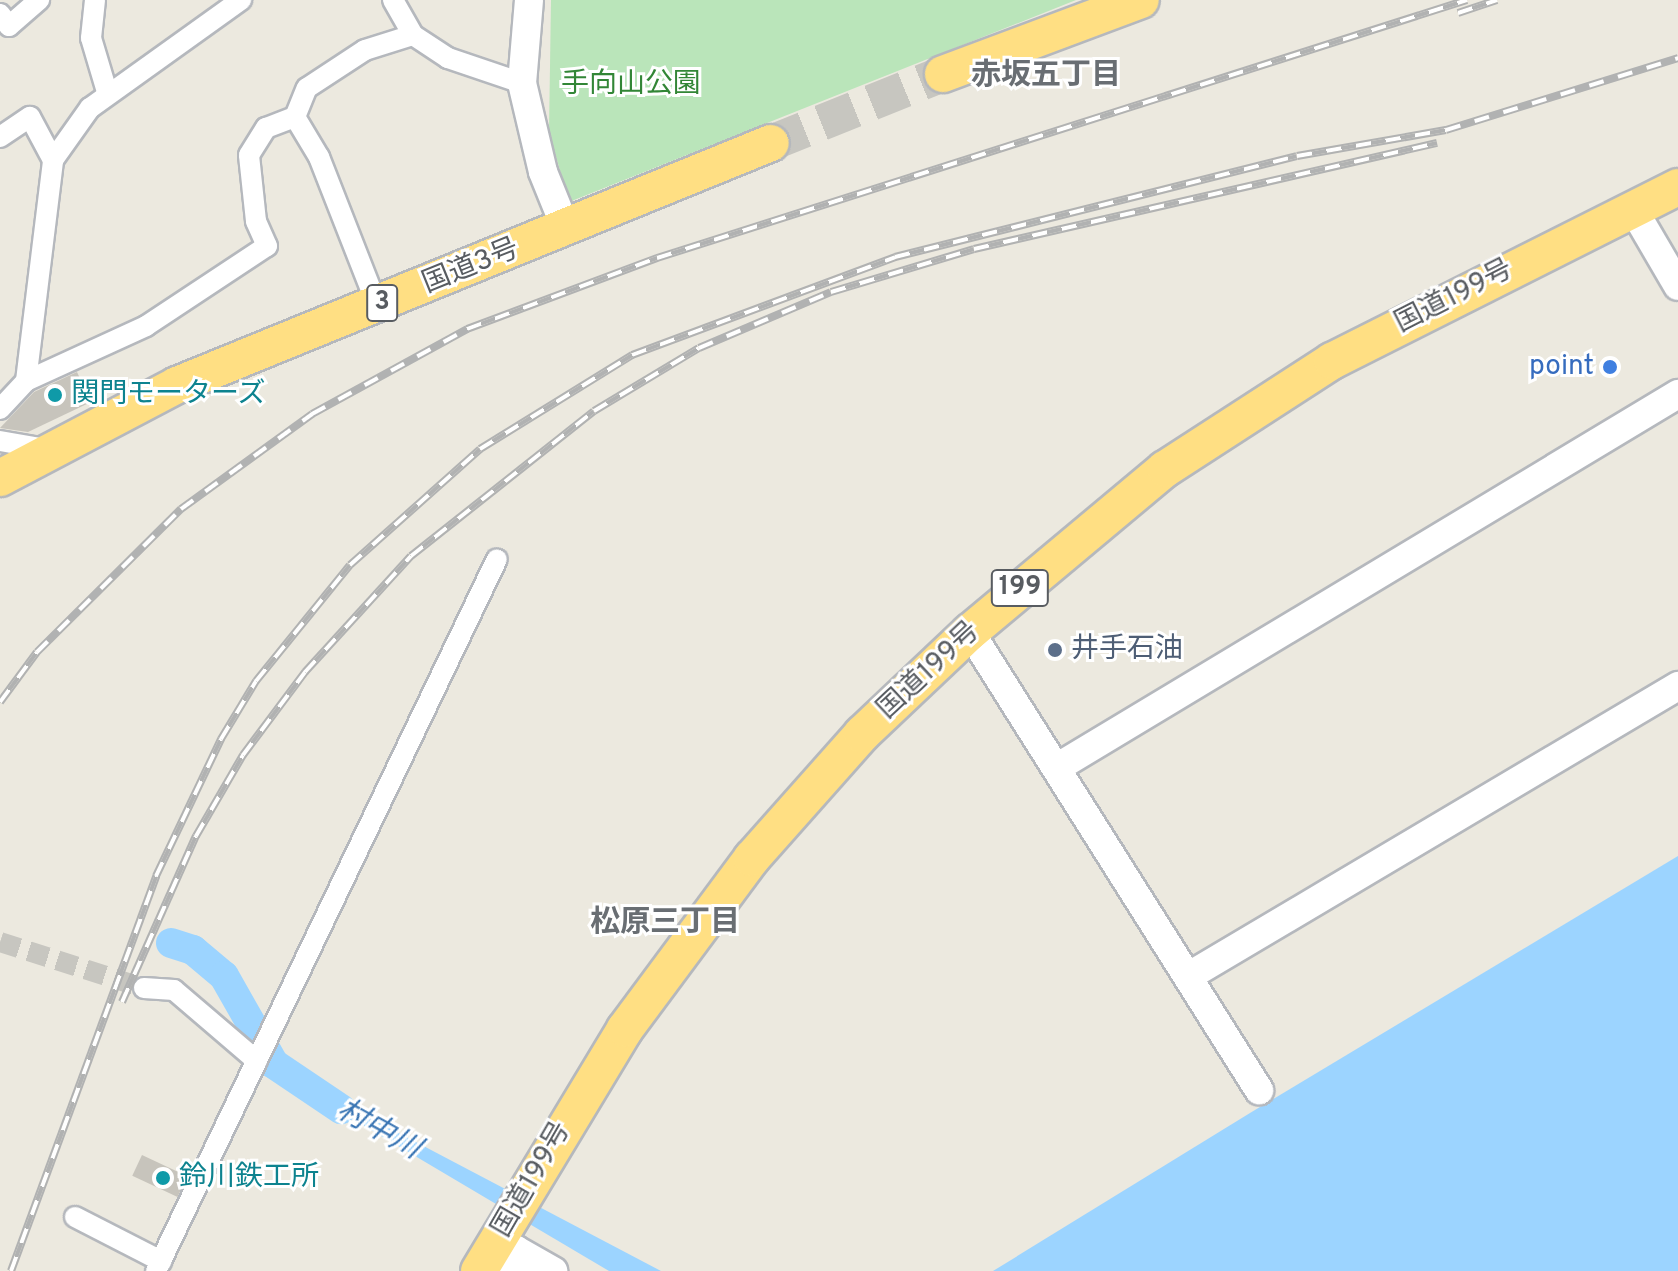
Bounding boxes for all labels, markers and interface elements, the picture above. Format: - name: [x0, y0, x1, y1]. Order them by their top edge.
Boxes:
- district label: 赤坂五丁目: [971, 59, 1121, 95]
- park label: 手向山公園: [561, 68, 701, 102]
- street label: 国道3号: [418, 233, 524, 301]
- street label: 国道199号: [1389, 253, 1519, 341]
- road number: 3: [366, 281, 398, 325]
- place label: point: [1529, 350, 1594, 384]
- marker: point: [1601, 358, 1619, 376]
- place label: 関門モーターズ: [71, 378, 267, 412]
- marker: 関門モーターズ: [46, 386, 64, 404]
- road number: 199: [990, 566, 1050, 610]
- street label: 国道199号: [871, 615, 987, 727]
- place label: 井手石油: [1071, 633, 1183, 667]
- marker: 井手石油: [1046, 641, 1064, 659]
- district label: 松原三丁目: [590, 906, 740, 942]
- water label: 村中川: [330, 1093, 426, 1169]
- street label: 国道199号: [485, 1116, 579, 1244]
- place label: 鈴川鉄工所: [179, 1161, 319, 1195]
- marker: 鈴川鉄工所: [154, 1169, 172, 1187]

